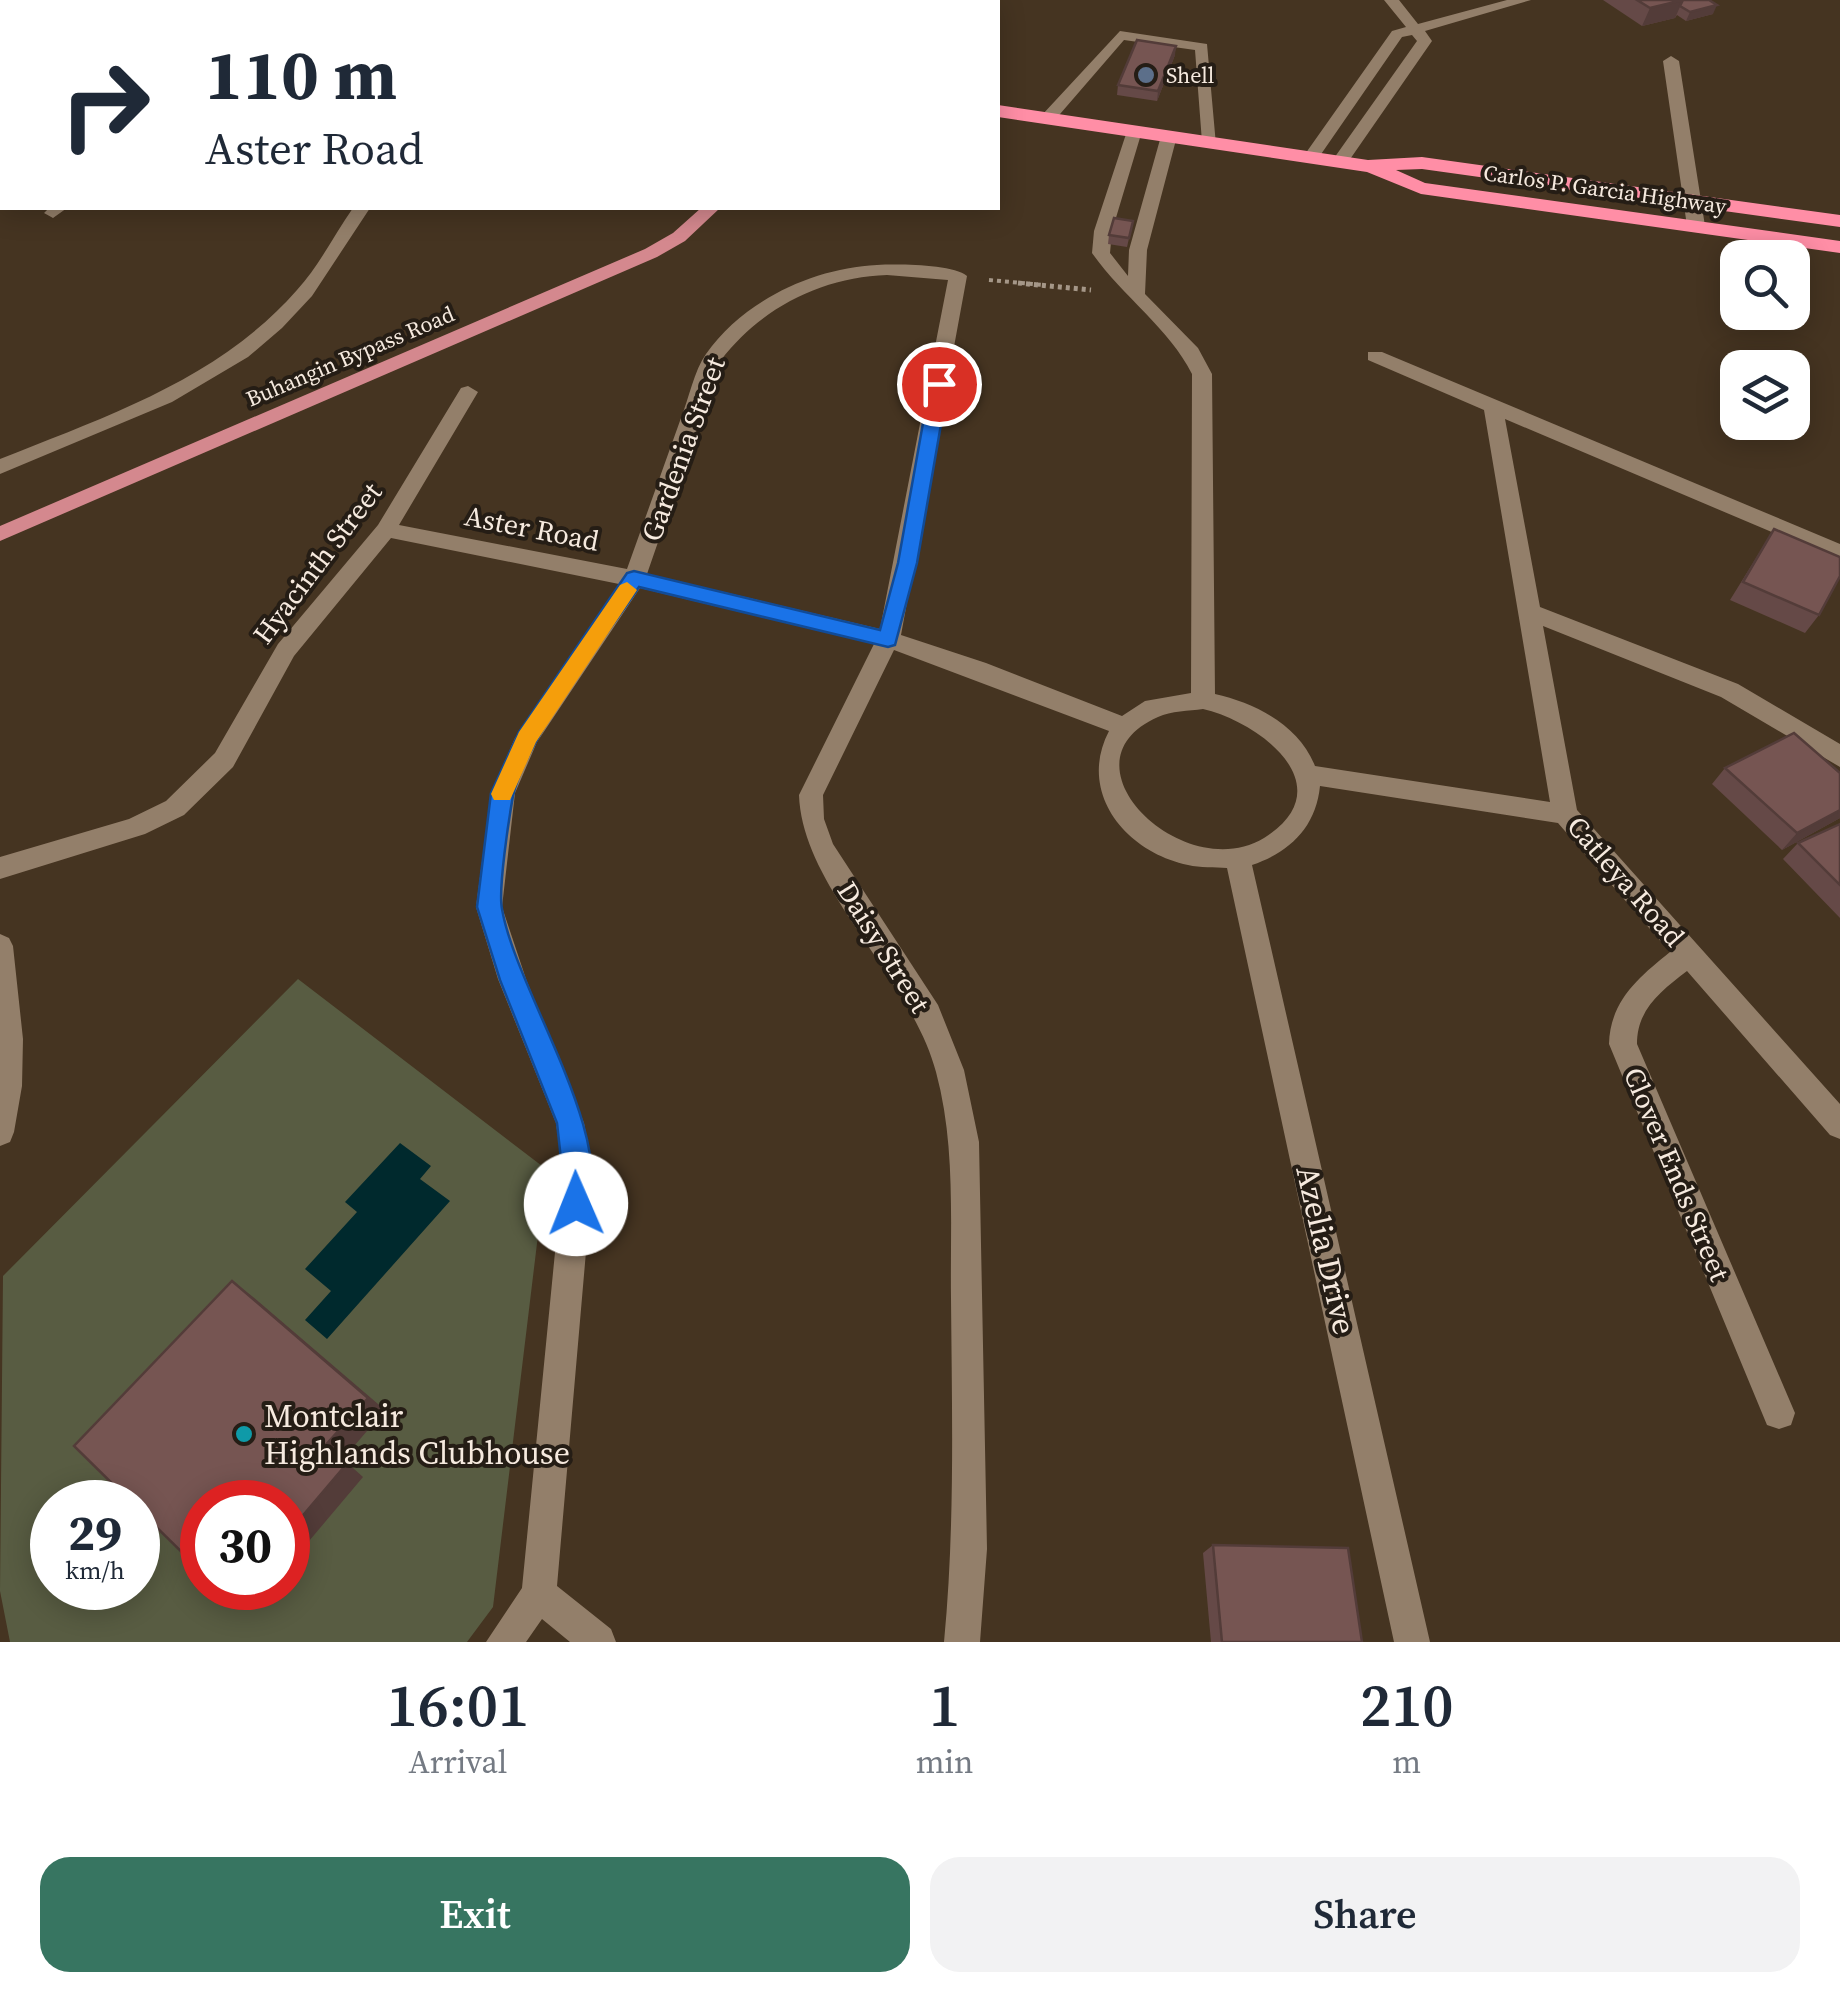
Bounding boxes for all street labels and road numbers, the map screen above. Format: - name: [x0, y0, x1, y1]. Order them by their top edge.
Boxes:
- street label: Carlos P. Garcia Highway: [1482, 157, 1729, 221]
- street label: Buhangin Bypass Road: [241, 298, 459, 413]
- street label: Gardenia Street: [632, 351, 734, 546]
- street label: Hyacinth Street: [244, 474, 391, 652]
- street label: Aster Road: [462, 496, 602, 560]
- street label: Catleya Road: [1559, 808, 1693, 954]
- street label: Daisy Street: [829, 874, 940, 1021]
- street label: Clover Ends Street: [1615, 1061, 1739, 1287]
- street label: Azelia Drive: [1285, 1161, 1367, 1339]

